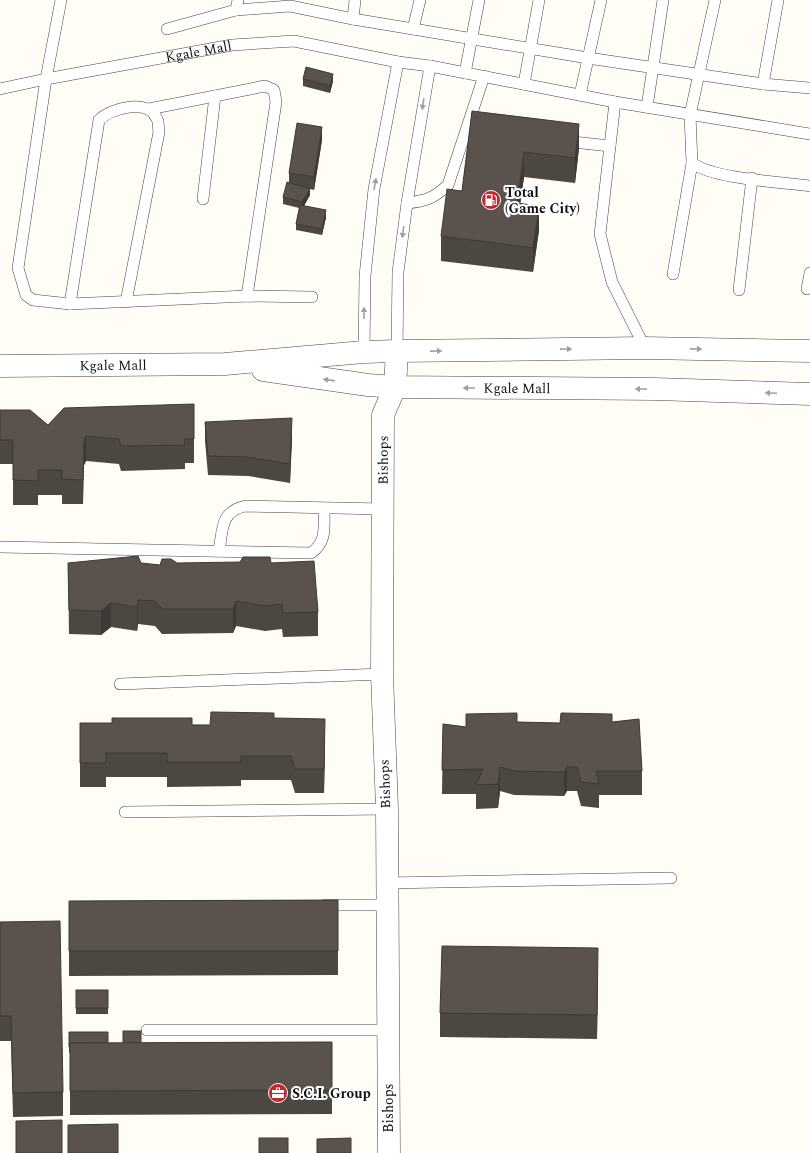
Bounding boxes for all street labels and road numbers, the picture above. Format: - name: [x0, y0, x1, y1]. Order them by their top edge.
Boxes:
- street label: Kgale Mall: [164, 35, 233, 67]
- street label: Kgale Mall: [79, 354, 147, 376]
- street label: Kgale Mall: [483, 377, 550, 399]
- street label: Bishops: [372, 435, 393, 485]
- street label: Bishops: [374, 759, 396, 809]
- street label: Bishops: [378, 1083, 399, 1133]

